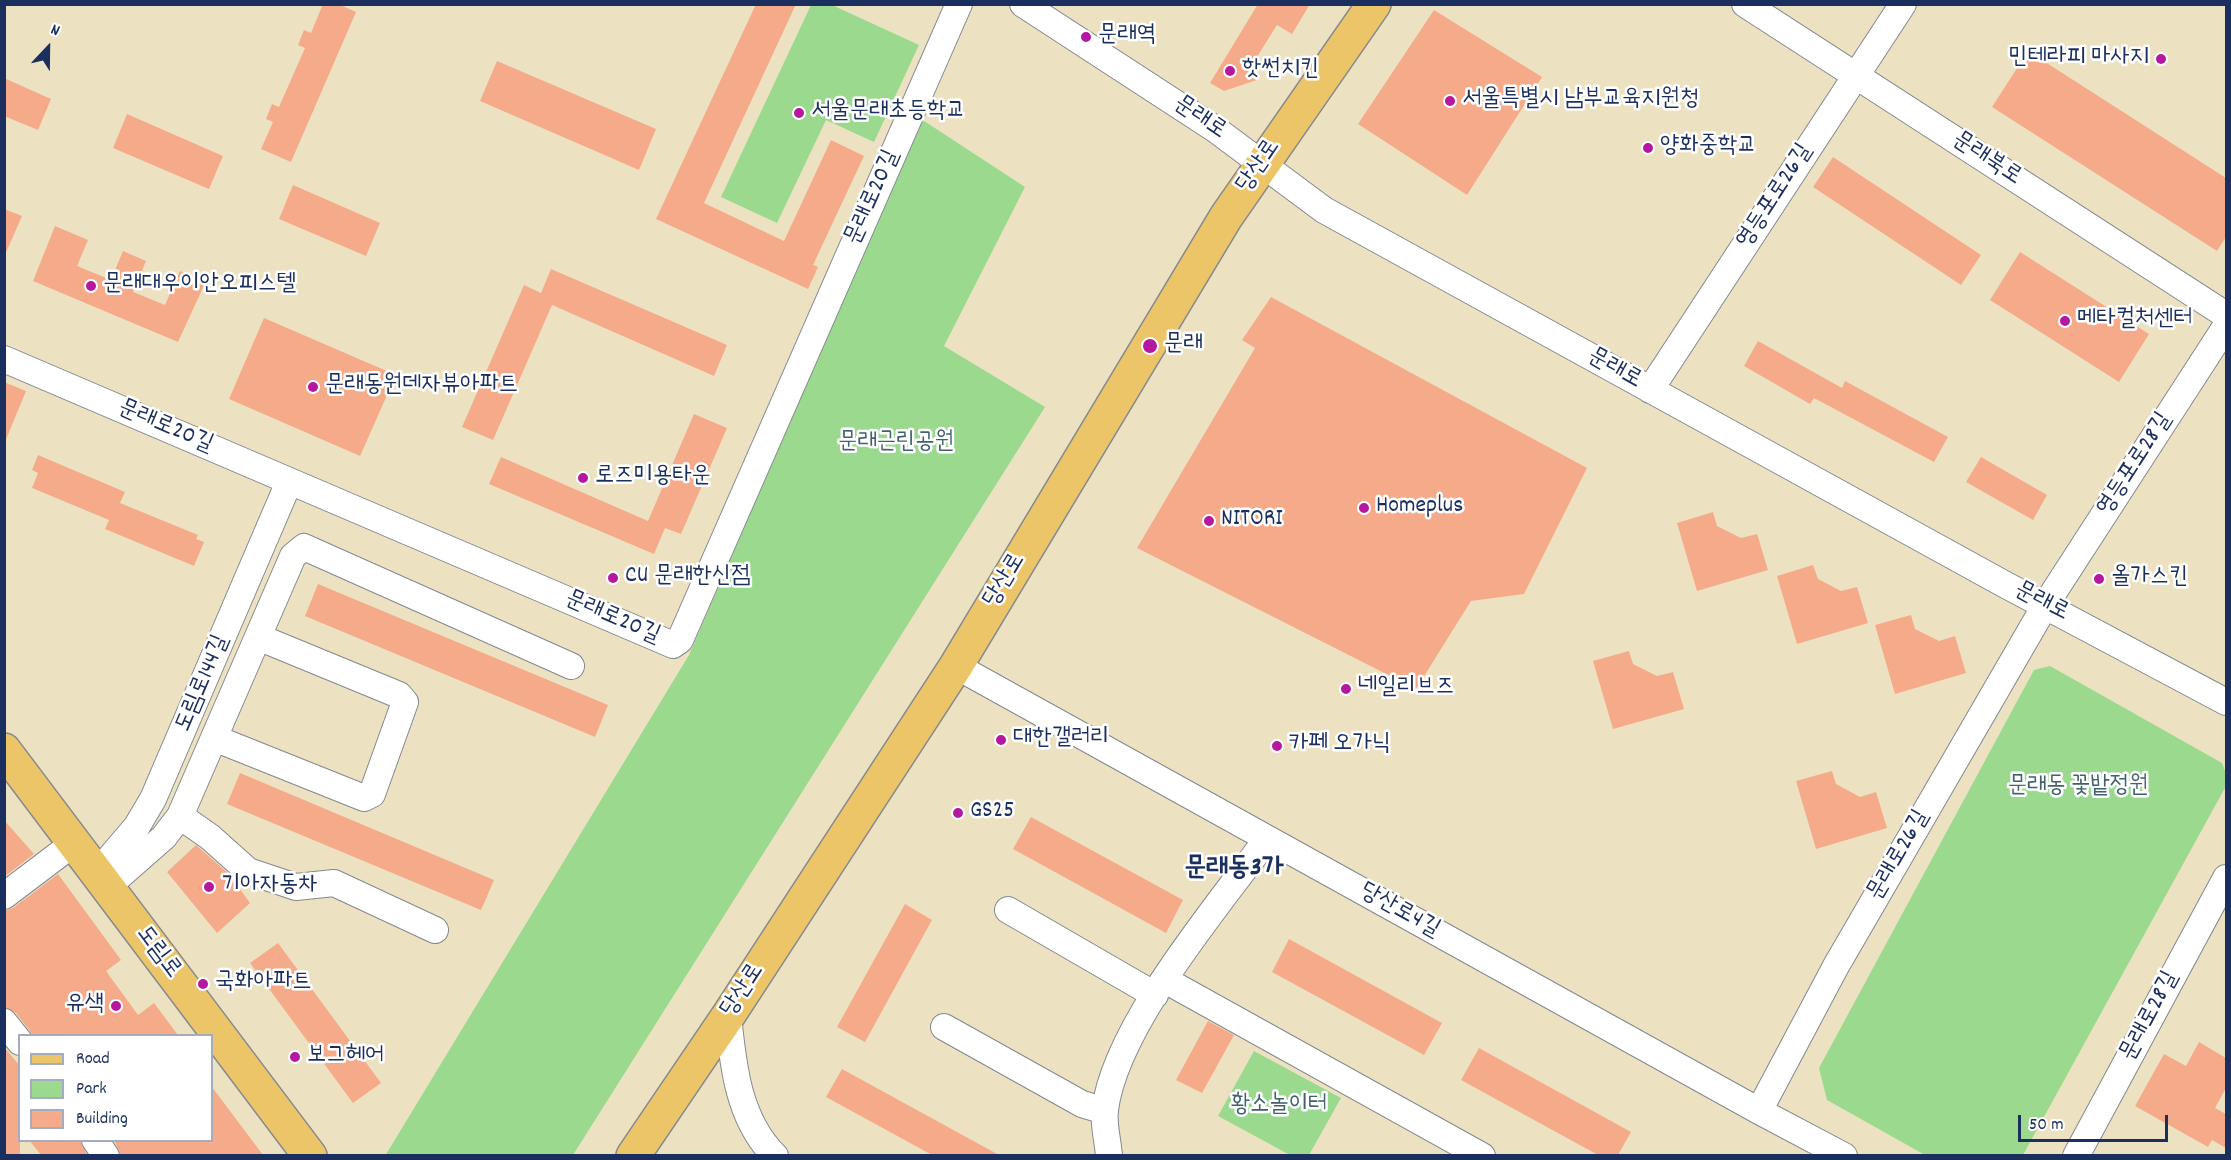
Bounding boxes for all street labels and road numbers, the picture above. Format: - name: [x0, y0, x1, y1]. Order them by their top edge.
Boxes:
- street label: 문래로: [1167, 91, 1231, 147]
- street label: 문래북로: [1946, 127, 2026, 193]
- street label: 당산로: [1232, 135, 1288, 199]
- street label: 영등포로26길: [1732, 139, 1820, 255]
- street label: 문래로20길: [840, 146, 908, 250]
- street label: 문래로: [1582, 343, 1646, 397]
- street label: 문래로20길: [113, 395, 217, 461]
- street label: 영등포로28길: [2092, 408, 2180, 522]
- street label: 당산로: [979, 549, 1033, 613]
- street label: 문래로: [2009, 577, 2073, 629]
- street label: 문래로20길: [560, 586, 664, 652]
- street label: 도림로144길: [171, 631, 237, 737]
- street label: 문래로26길: [1863, 806, 1937, 906]
- street label: 당산로4길: [1354, 878, 1444, 946]
- street label: 도림로: [128, 921, 186, 985]
- street label: 당산로: [716, 959, 772, 1023]
- street label: 문래로28길: [2115, 967, 2187, 1067]

